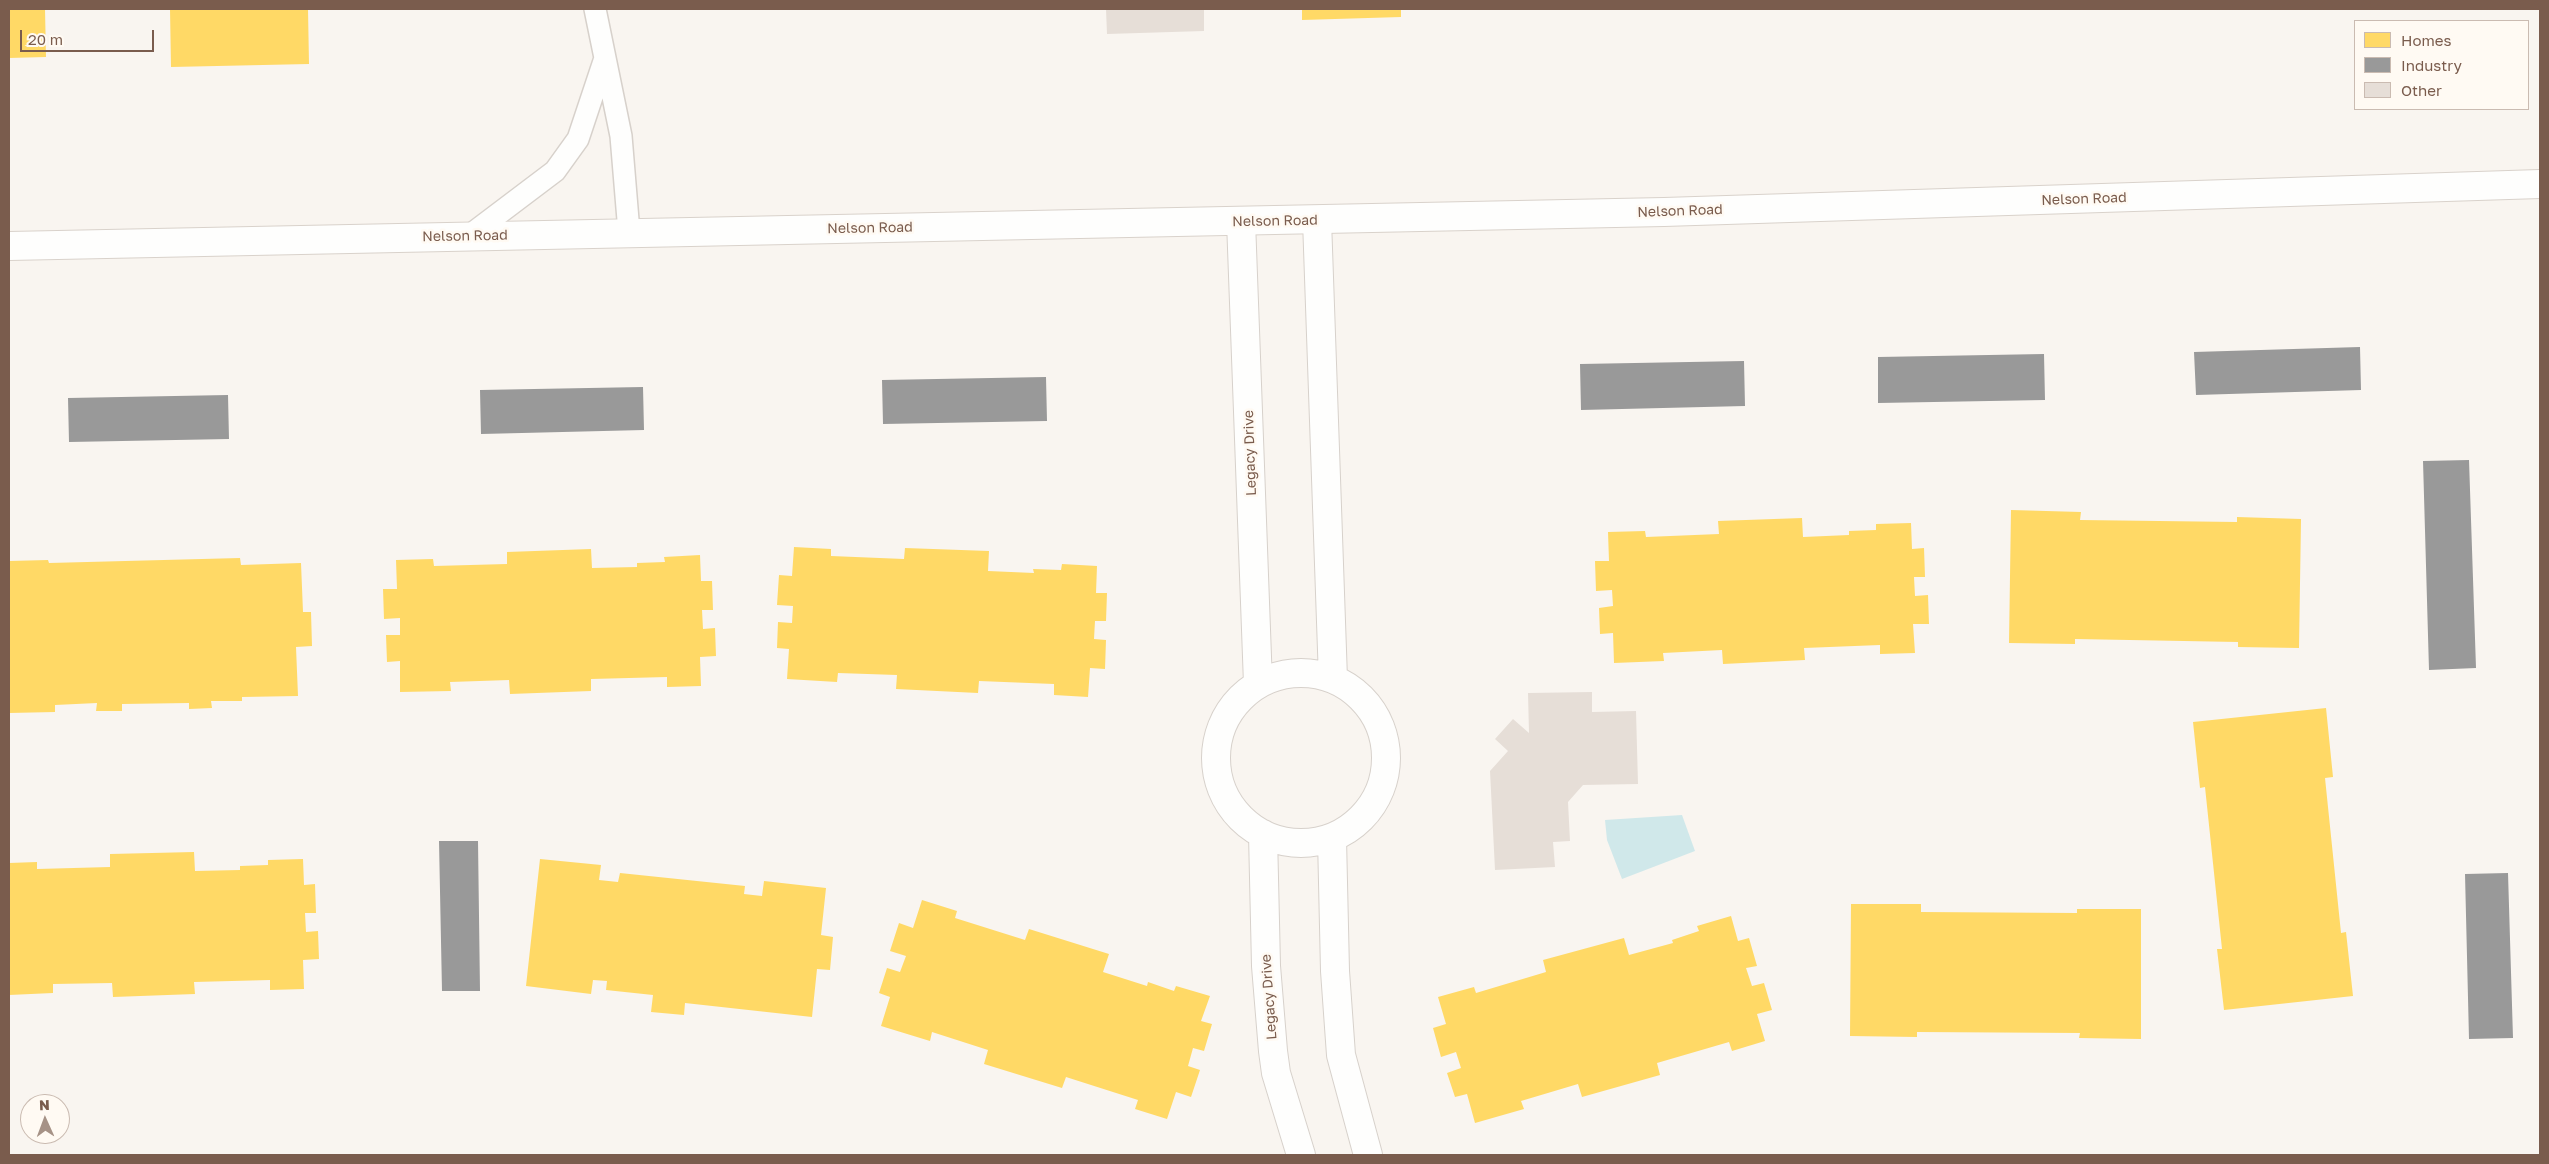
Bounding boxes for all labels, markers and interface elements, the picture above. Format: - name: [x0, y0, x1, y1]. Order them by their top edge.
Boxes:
- scale bar: [22, 20, 156, 52]
- legend: [2354, 20, 2529, 110]
- text: 20 m: [28, 30, 63, 48]
- text: Homes: [2401, 31, 2451, 49]
- text: Industry: [2401, 56, 2462, 74]
- text: Other: [2401, 81, 2442, 99]
- street label: Nelson Road: [2041, 189, 2127, 209]
- street label: Nelson Road: [1637, 201, 1723, 221]
- street label: Nelson Road: [1232, 212, 1318, 230]
- street label: Nelson Road: [827, 219, 913, 237]
- street label: Nelson Road: [422, 227, 508, 245]
- street label: Legacy Drive: [1240, 410, 1260, 496]
- street label: Legacy Drive: [1258, 954, 1280, 1040]
- north arrow: [20, 1094, 70, 1144]
- text: N: [39, 1096, 50, 1113]

